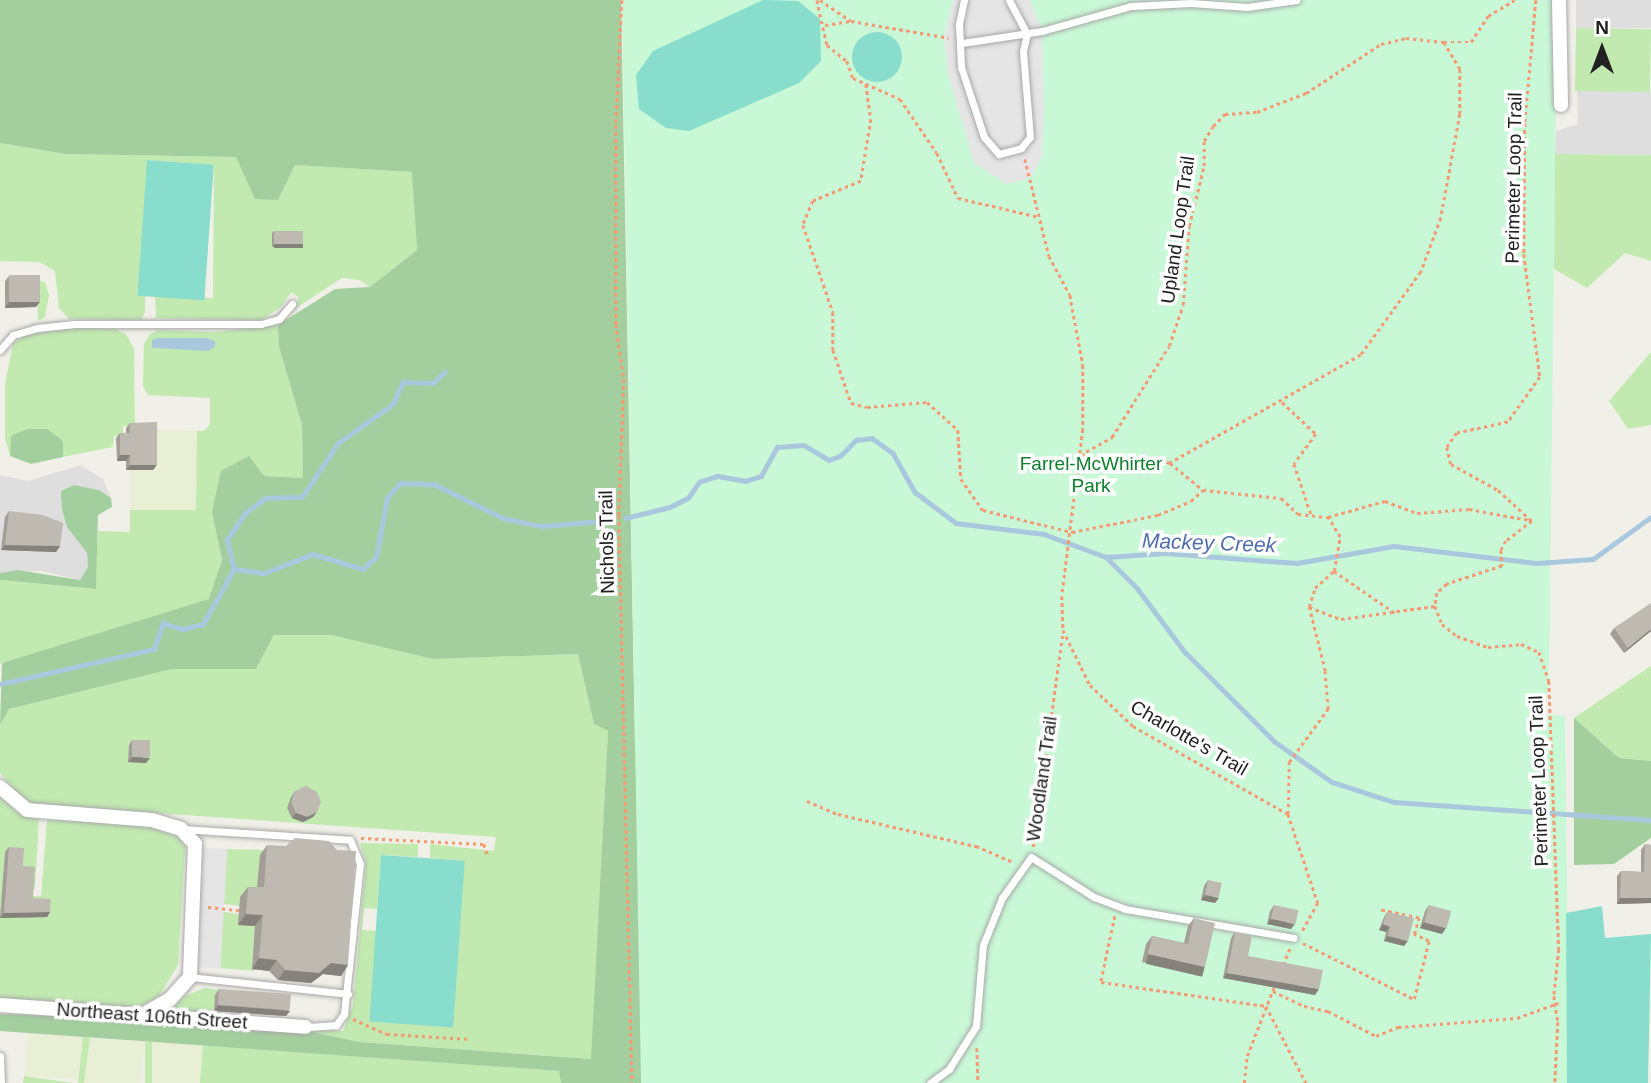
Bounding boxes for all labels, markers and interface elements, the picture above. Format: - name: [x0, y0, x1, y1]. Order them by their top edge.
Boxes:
- north arrow: [1567, 14, 1637, 84]
- text: N: [1595, 17, 1609, 38]
- street label: Perimeter Loop Trail: [1501, 92, 1527, 264]
- street label: Upland Loop Trail: [1156, 155, 1200, 305]
- park label: Farrel-McWhirter Park: [1020, 453, 1162, 497]
- street label: Nichols Trail: [595, 490, 619, 594]
- water label: Mackey Creek: [1141, 528, 1277, 558]
- street label: Charlotte's Trail: [1126, 695, 1252, 781]
- street label: Perimeter Loop Trail: [1525, 695, 1553, 867]
- street label: Woodland Trail: [1022, 715, 1062, 843]
- street label: Northeast 106th Street: [56, 998, 248, 1034]

